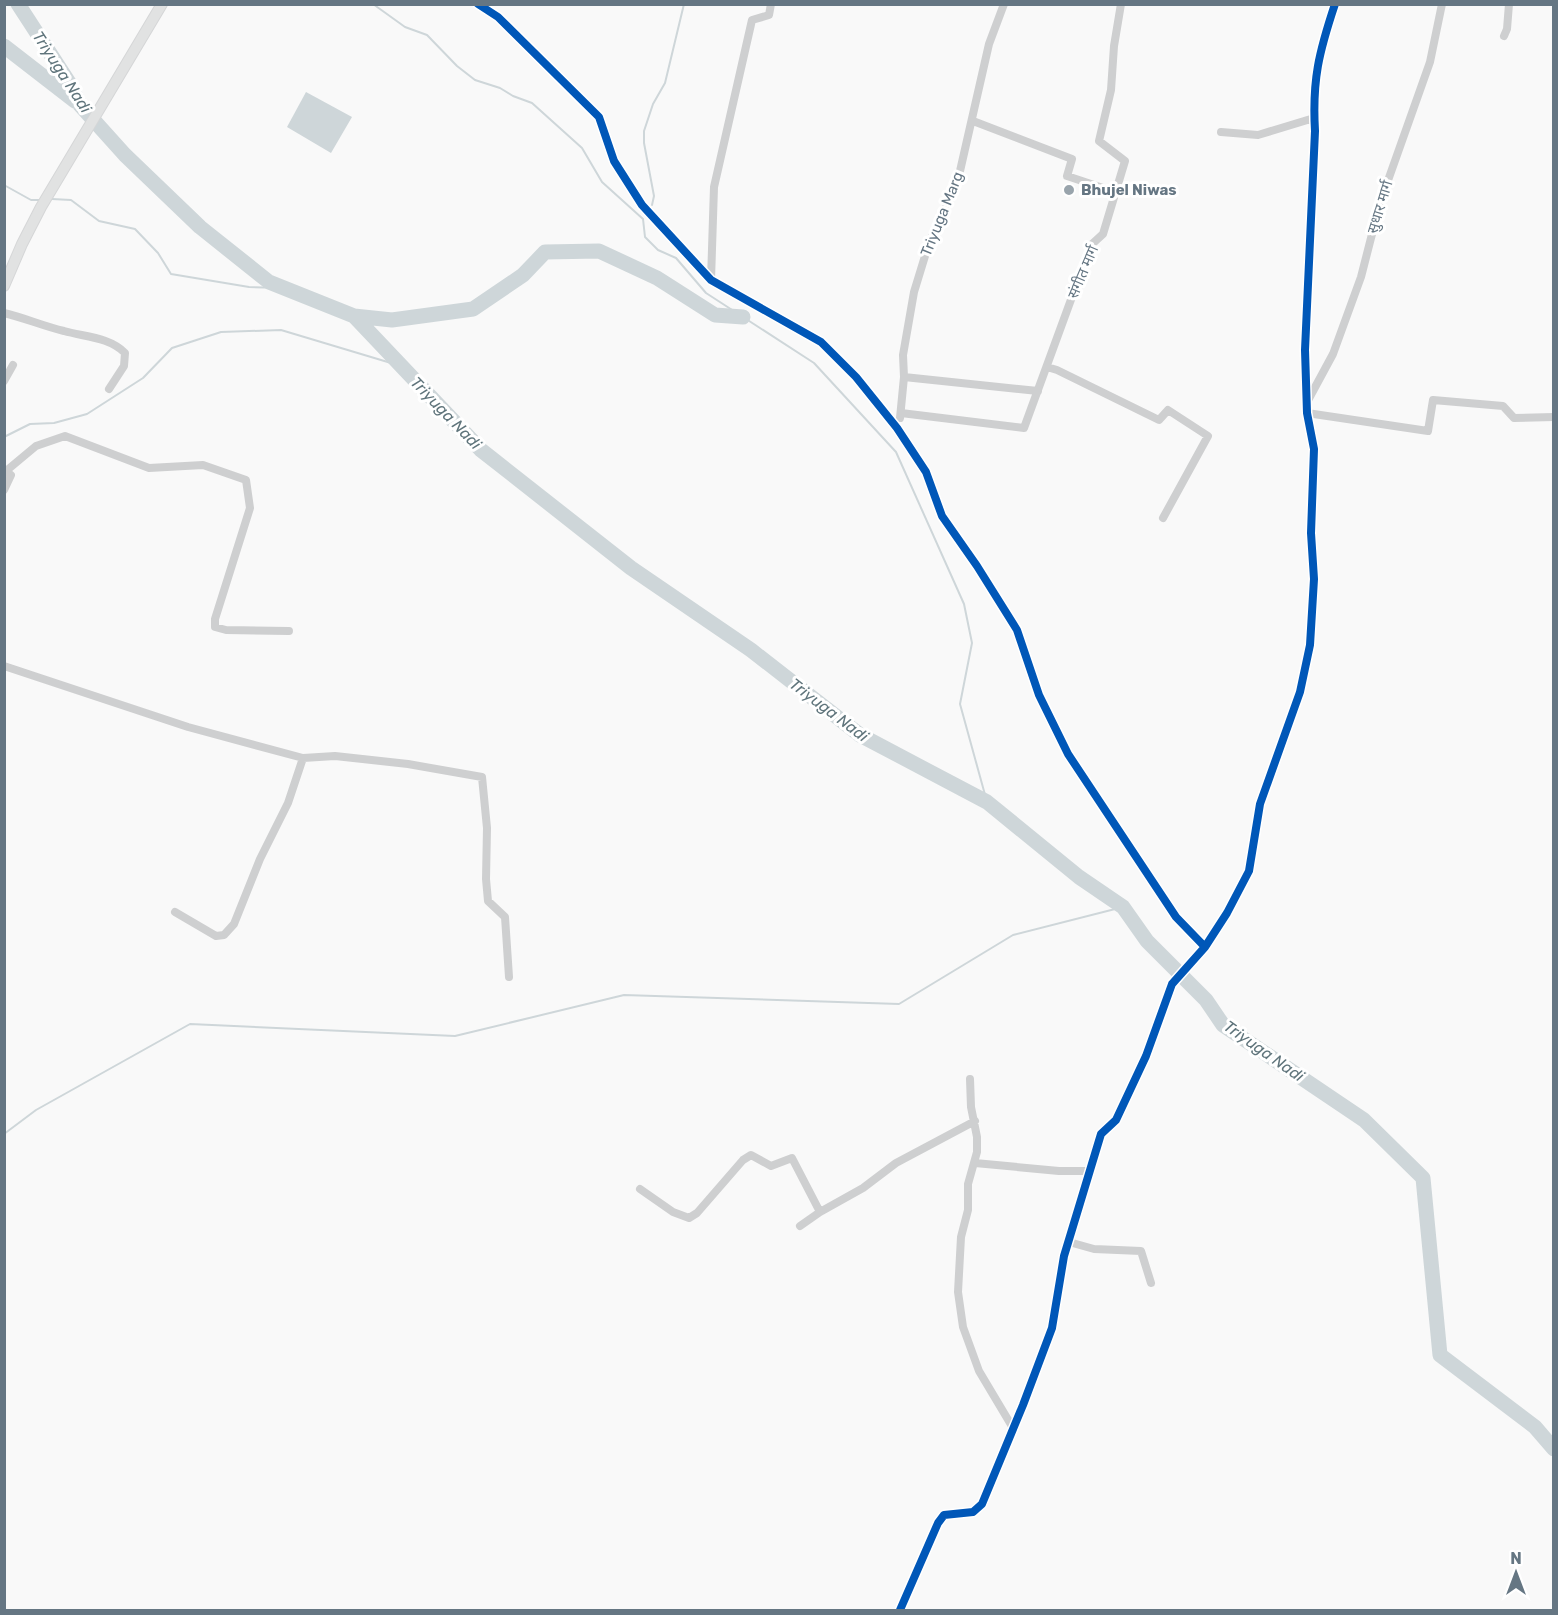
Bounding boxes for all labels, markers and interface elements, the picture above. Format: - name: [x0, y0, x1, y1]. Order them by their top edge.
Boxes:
- water label: Triyuga Nadi: [29, 28, 96, 117]
- street label: Triyuga Marg: [917, 169, 967, 259]
- street label: सुधार मार्ग: [1363, 177, 1398, 236]
- place label: Bhujel Niwas: [1081, 181, 1177, 199]
- marker: Bhujel Niwas: [1062, 183, 1076, 197]
- street label: संगीत मार्ग: [1064, 242, 1103, 301]
- water label: Triyuga Nadi: [407, 373, 486, 454]
- water label: Triyuga Nadi: [786, 674, 873, 746]
- water label: Triyuga Nadi: [1220, 1016, 1309, 1086]
- north arrow: [1486, 1543, 1546, 1603]
- text: N: [1510, 1549, 1522, 1568]

